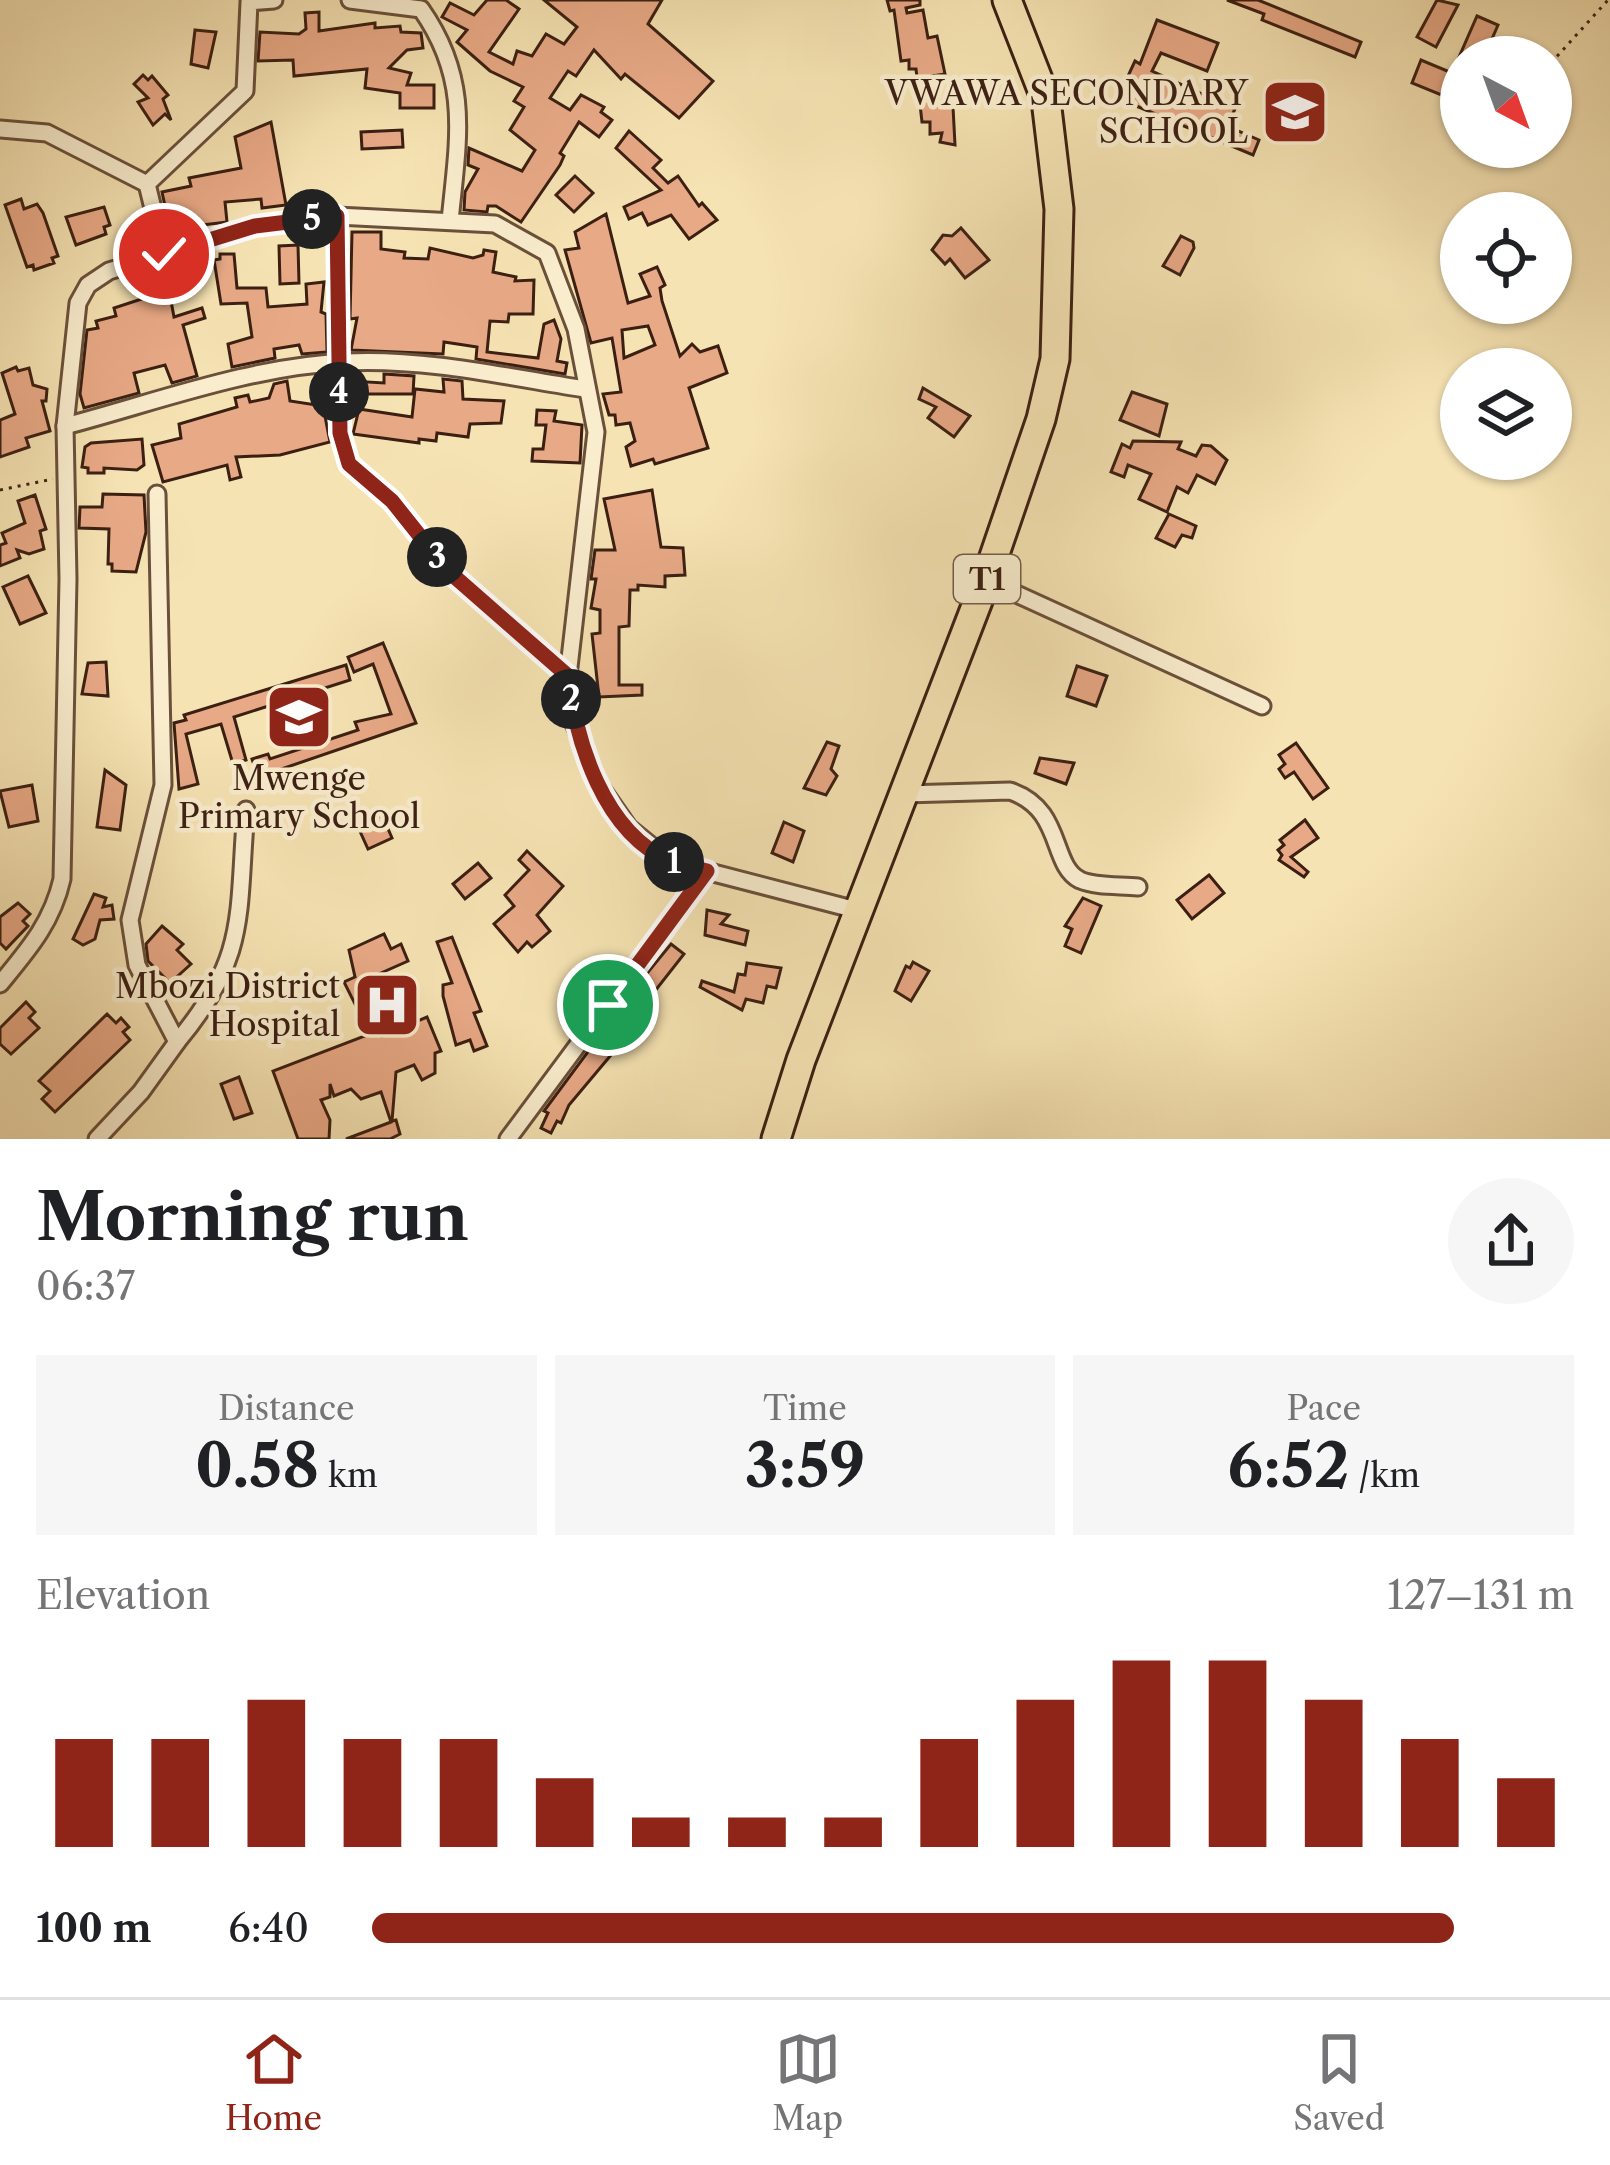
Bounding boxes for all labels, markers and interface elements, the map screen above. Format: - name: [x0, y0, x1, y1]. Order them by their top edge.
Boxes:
- north arrow: [1440, 36, 1572, 168]
- map controls: [1440, 36, 1572, 480]
- place label: VWAWA SECONDARY SCHOOL: [883, 73, 1249, 152]
- school or university icon: VWAWA SECONDARY SCHOOL: [1260, 77, 1330, 147]
- pin: 5: [282, 189, 342, 249]
- button: locate: [1440, 192, 1572, 324]
- text: 5: [303, 198, 321, 239]
- pin: [113, 203, 215, 305]
- icon: check: [131, 221, 197, 287]
- button: layers: [1440, 348, 1572, 480]
- pin: 4: [309, 362, 369, 422]
- text: 4: [329, 371, 349, 412]
- pin: 3: [407, 527, 467, 587]
- text: 3: [428, 536, 446, 577]
- road number: T1: [954, 555, 1020, 603]
- pin: 2: [541, 669, 601, 729]
- text: 2: [561, 678, 581, 719]
- school or university icon: Mwenge Primary School: [264, 682, 334, 752]
- place label: Mwenge Primary School: [178, 758, 420, 837]
- pin: 1: [644, 832, 704, 892]
- text: 1: [667, 841, 681, 882]
- pin: [557, 954, 659, 1056]
- place label: Mbozi District Hospital: [115, 966, 340, 1045]
- hospital icon: Mbozi District Hospital: [352, 970, 422, 1040]
- icon: arrive: [575, 972, 641, 1038]
- text: Morning run: [36, 1176, 469, 1257]
- button: share: [1448, 1178, 1574, 1304]
- text: 06:37: [36, 1262, 135, 1310]
- text: Distance: [218, 1388, 355, 1429]
- text: Time: [763, 1388, 847, 1429]
- text: Pace: [1286, 1388, 1361, 1429]
- text: 0.58: [195, 1429, 319, 1503]
- text: 3:59: [745, 1429, 865, 1503]
- text: 6:52: [1227, 1429, 1350, 1503]
- text: km: [319, 1455, 378, 1496]
- text: /km: [1350, 1455, 1420, 1496]
- text: Elevation: [36, 1571, 210, 1619]
- text: 127–131 m: [1387, 1571, 1574, 1619]
- text: 100 m: [36, 1904, 152, 1952]
- text: 6:40: [228, 1904, 309, 1952]
- tab: Home: [225, 2026, 322, 2139]
- tab: Map: [772, 2026, 843, 2139]
- tab: Saved: [1293, 2026, 1385, 2139]

